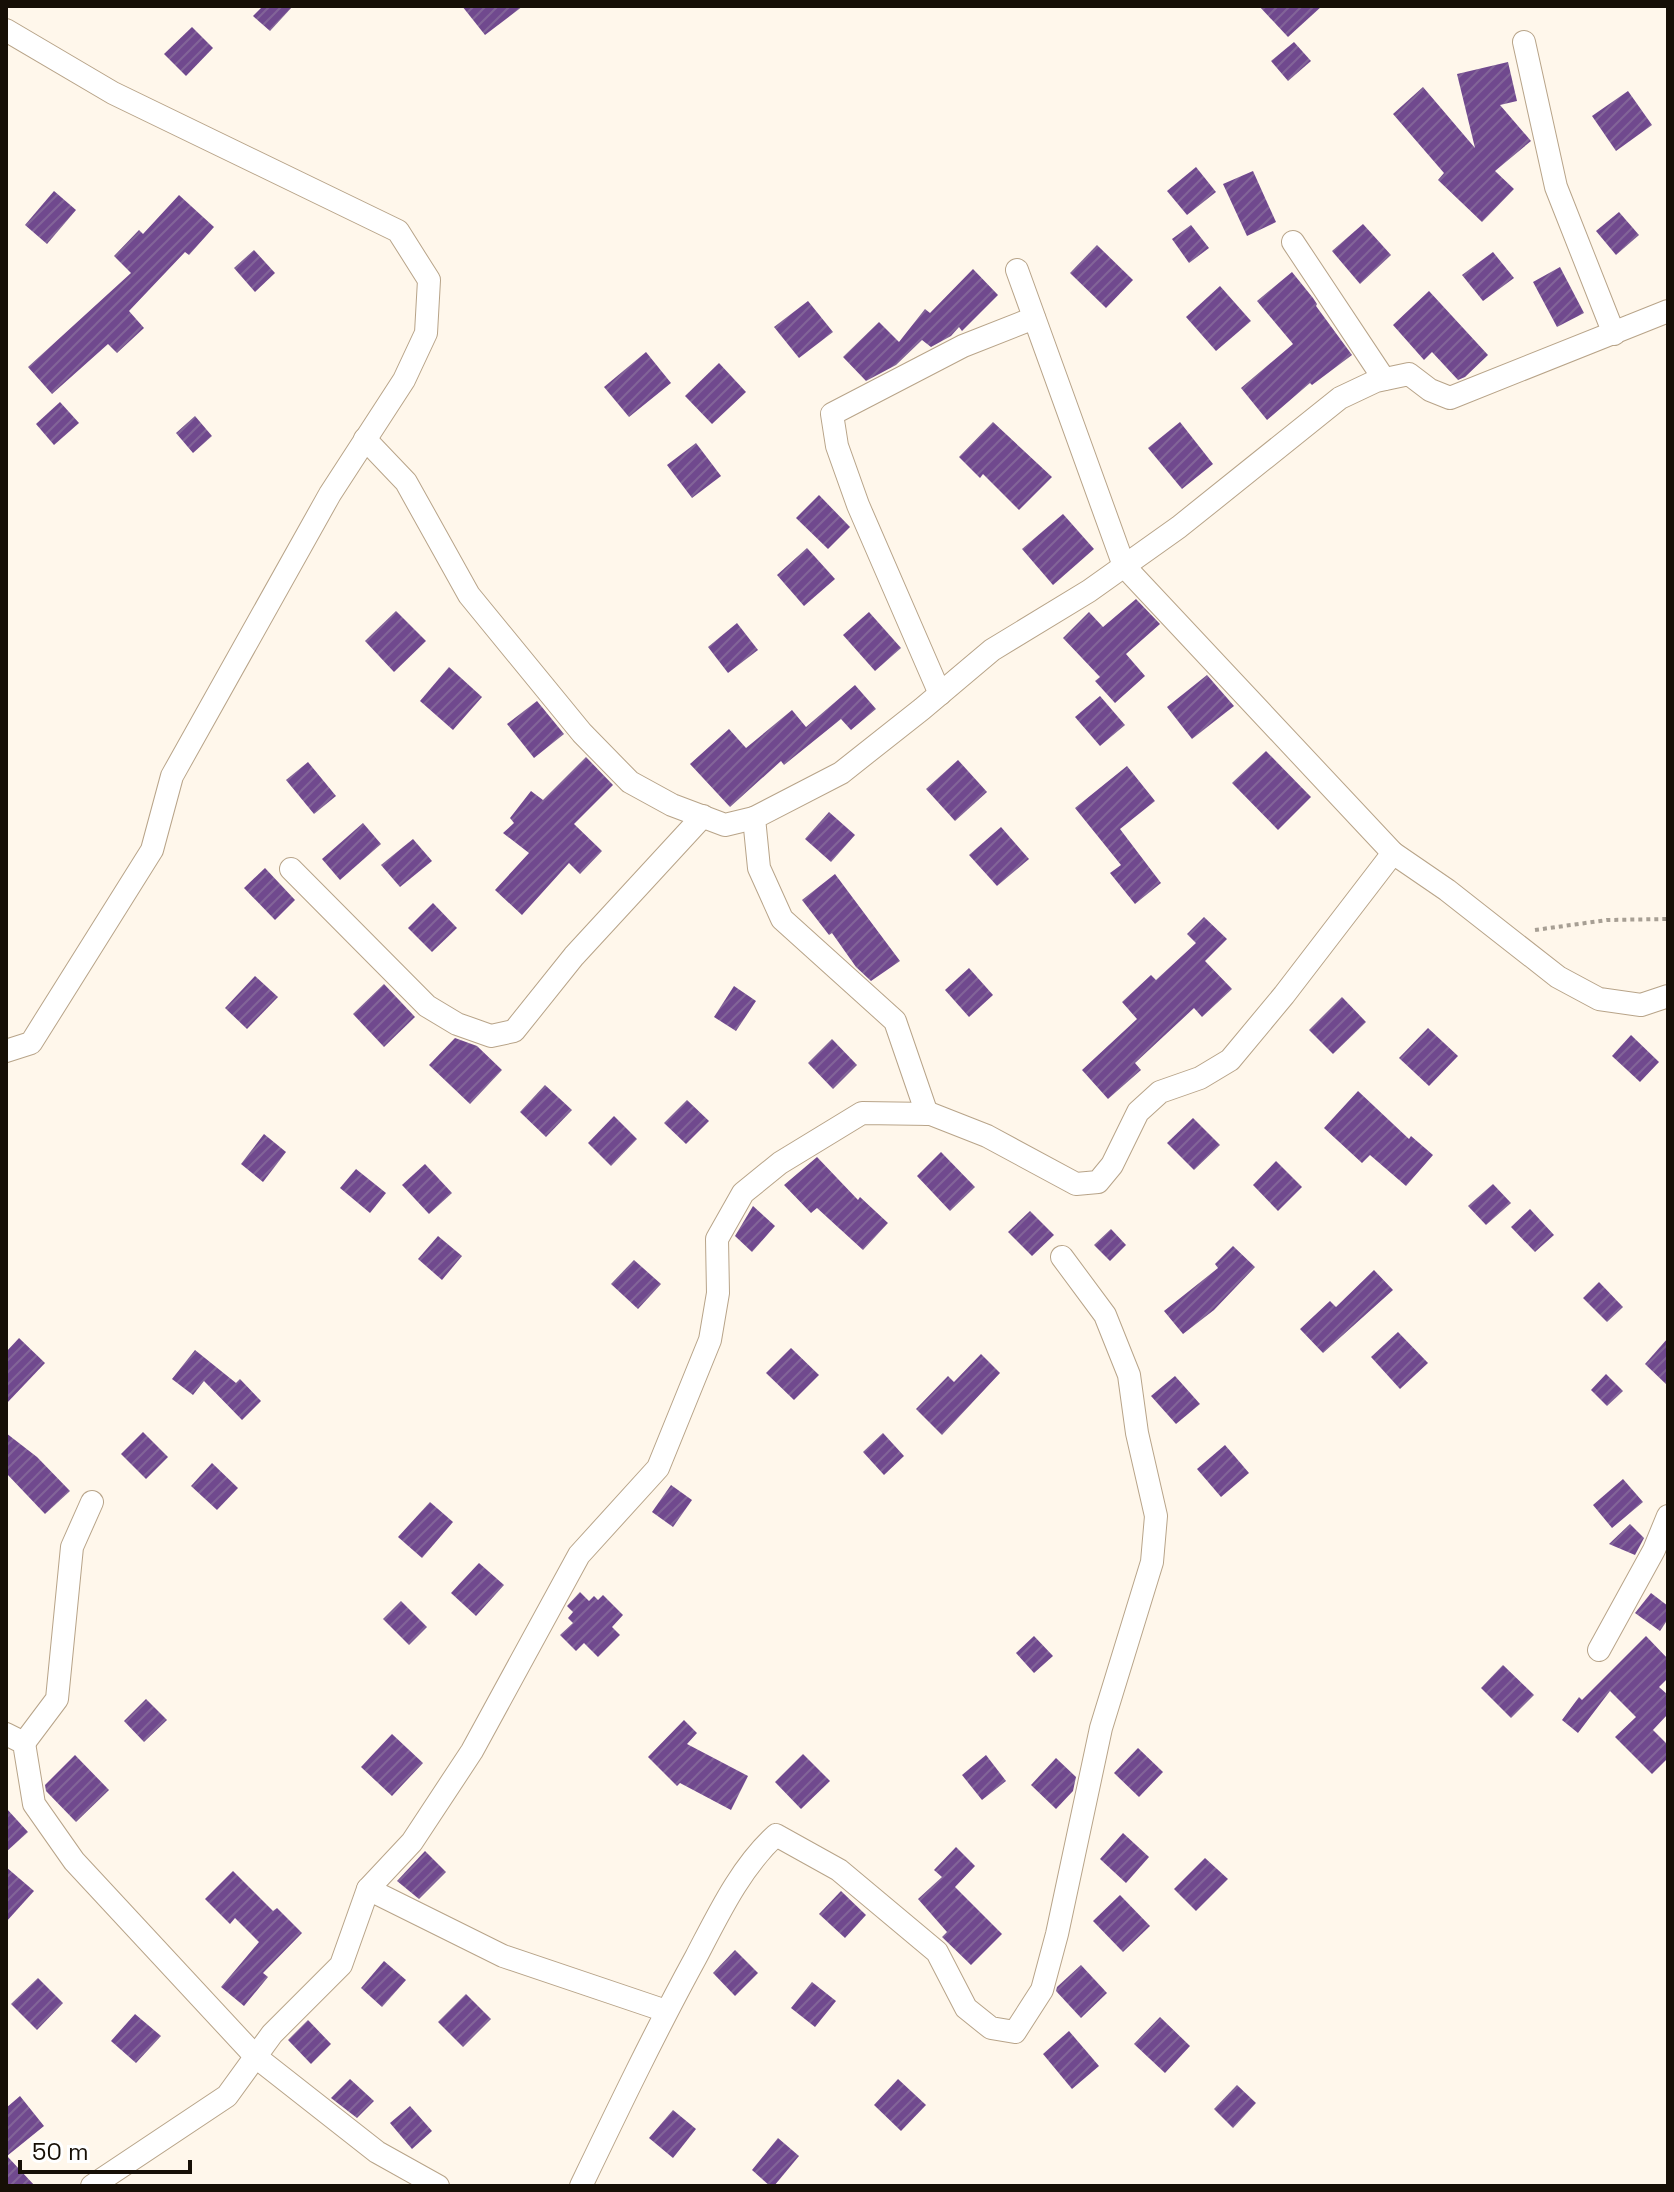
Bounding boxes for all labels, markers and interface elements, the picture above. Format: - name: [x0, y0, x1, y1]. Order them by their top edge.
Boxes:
- scale bar: [20, 2124, 190, 2174]
- text: 50 m: [32, 2136, 89, 2167]

